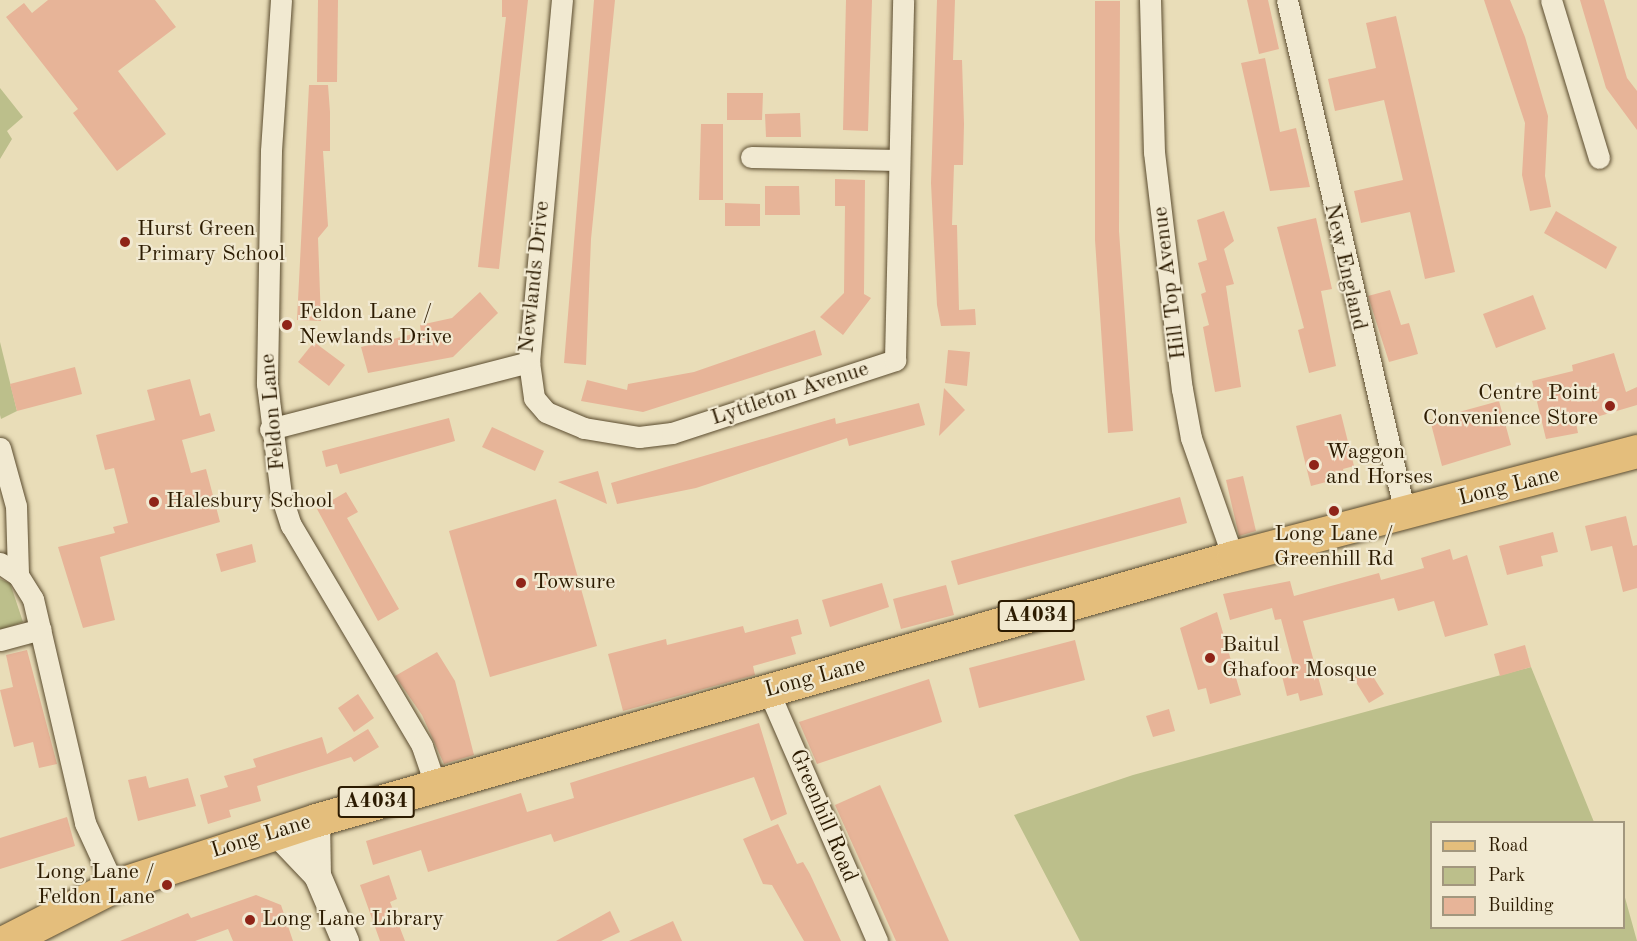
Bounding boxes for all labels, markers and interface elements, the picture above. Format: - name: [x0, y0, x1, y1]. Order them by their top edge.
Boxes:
- street label: Newlands Drive: [514, 200, 556, 354]
- street label: New England: [1318, 201, 1372, 333]
- street label: Hill Top Avenue: [1148, 205, 1192, 361]
- place label: Hurst Green Primary School: [137, 216, 285, 268]
- marker: Hurst Green Primary School: [118, 235, 132, 249]
- place label: Feldon Lane / Newlands Drive: [299, 299, 452, 350]
- marker: Feldon Lane / Newlands Drive: [280, 318, 294, 332]
- street label: Feldon Lane: [255, 352, 291, 472]
- street label: Lyttleton Avenue: [708, 356, 872, 432]
- place label: Centre Point Convenience Store: [1423, 380, 1598, 432]
- marker: Centre Point Convenience Store: [1603, 399, 1617, 413]
- place label: Waggon and Horses: [1326, 439, 1433, 490]
- marker: Waggon and Horses: [1307, 458, 1321, 472]
- street label: Long Lane: [1456, 462, 1562, 512]
- place label: Halesbury School: [166, 489, 333, 515]
- marker: Halesbury School: [147, 495, 161, 509]
- marker: Long Lane / Greenhill Rd: [1327, 504, 1341, 518]
- place label: Long Lane / Greenhill Rd: [1274, 521, 1394, 572]
- place label: Towsure: [533, 570, 615, 596]
- marker: Towsure: [514, 576, 528, 590]
- road number: A4034: [997, 598, 1075, 634]
- place label: Baitul Ghafoor Mosque: [1222, 632, 1377, 684]
- marker: Baitul Ghafoor Mosque: [1203, 651, 1217, 665]
- street label: Long Lane: [762, 652, 868, 704]
- street label: Greenhill Road: [783, 746, 863, 886]
- road number: A4034: [337, 784, 415, 820]
- street label: Long Lane: [208, 809, 314, 865]
- legend: [1430, 821, 1625, 929]
- text: Road: [1488, 837, 1528, 855]
- place label: Long Lane / Feldon Lane: [36, 859, 155, 910]
- text: Park: [1488, 867, 1525, 885]
- marker: Long Lane / Feldon Lane: [160, 878, 174, 892]
- text: Building: [1488, 897, 1553, 915]
- place label: Long Lane Library: [262, 907, 444, 933]
- marker: Long Lane Library: [243, 913, 257, 927]

